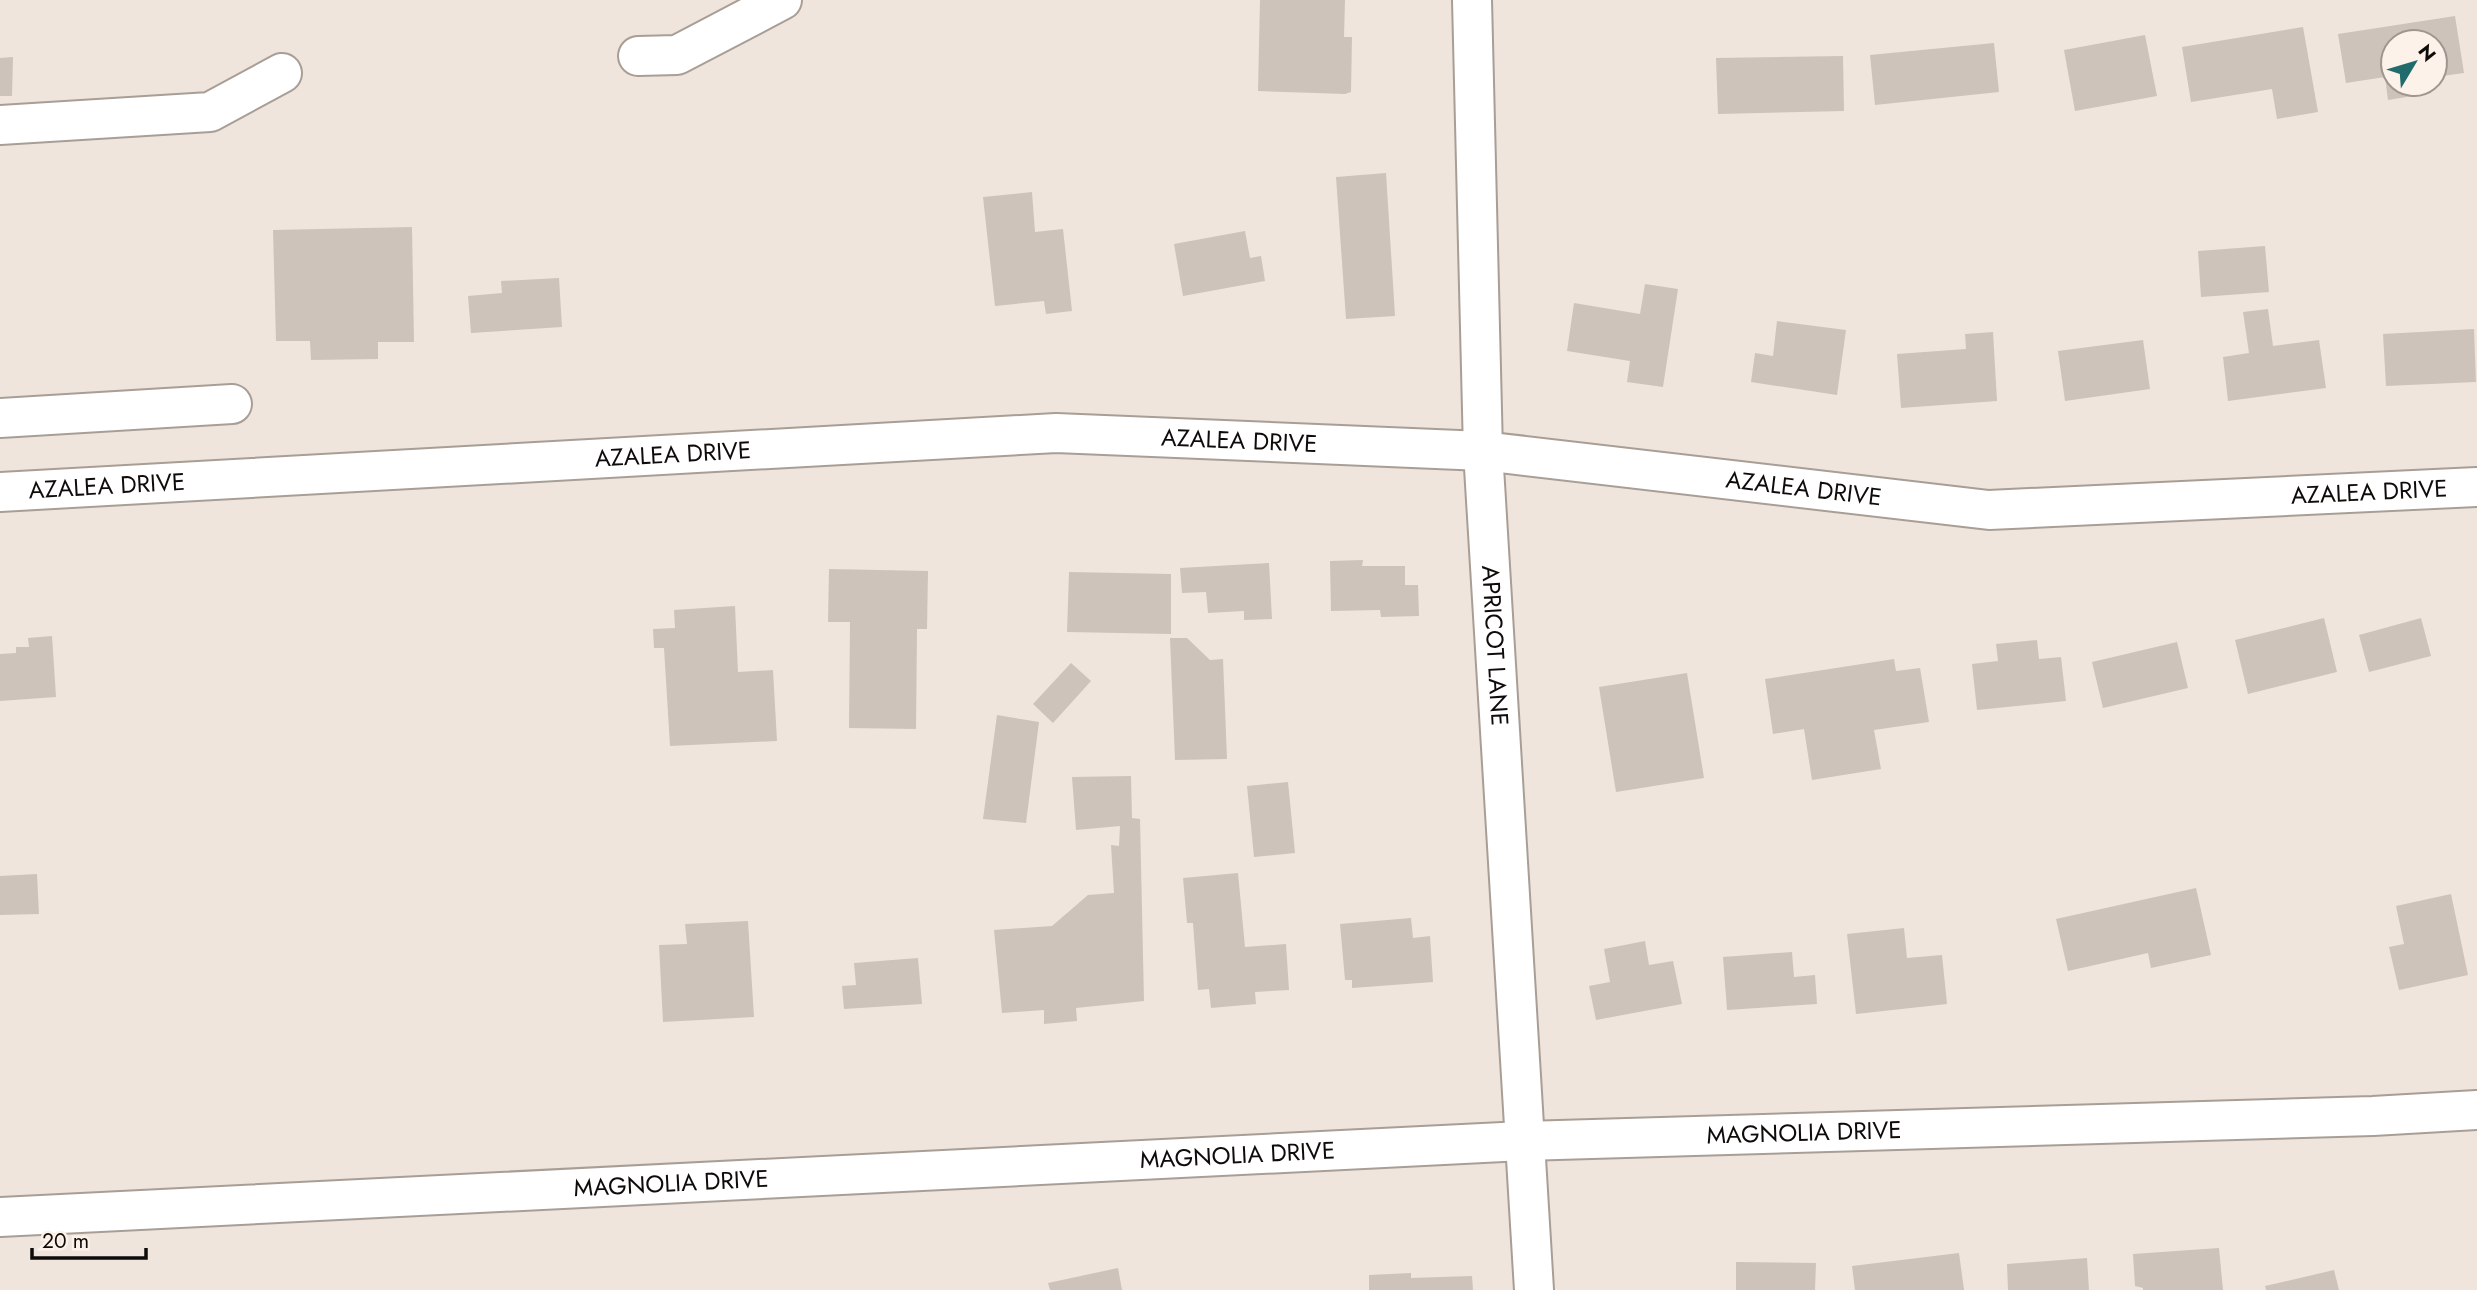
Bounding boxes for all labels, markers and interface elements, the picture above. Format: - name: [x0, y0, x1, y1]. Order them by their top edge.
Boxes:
- north arrow: [2379, 28, 2449, 98]
- text: N: [2412, 39, 2442, 67]
- street label: AZALEA DRIVE: [1160, 419, 1318, 461]
- street label: AZALEA DRIVE: [594, 432, 752, 476]
- street label: AZALEA DRIVE: [1724, 461, 1884, 514]
- street label: AZALEA DRIVE: [28, 464, 186, 507]
- street label: AZALEA DRIVE: [2290, 470, 2448, 513]
- street label: APRICOT LANE: [1473, 564, 1518, 727]
- street label: MAGNOLIA DRIVE: [1706, 1112, 1902, 1153]
- street label: MAGNOLIA DRIVE: [1139, 1132, 1336, 1177]
- street label: MAGNOLIA DRIVE: [573, 1161, 770, 1205]
- scale bar: [32, 1216, 145, 1260]
- text: 20 m: [42, 1226, 89, 1256]

